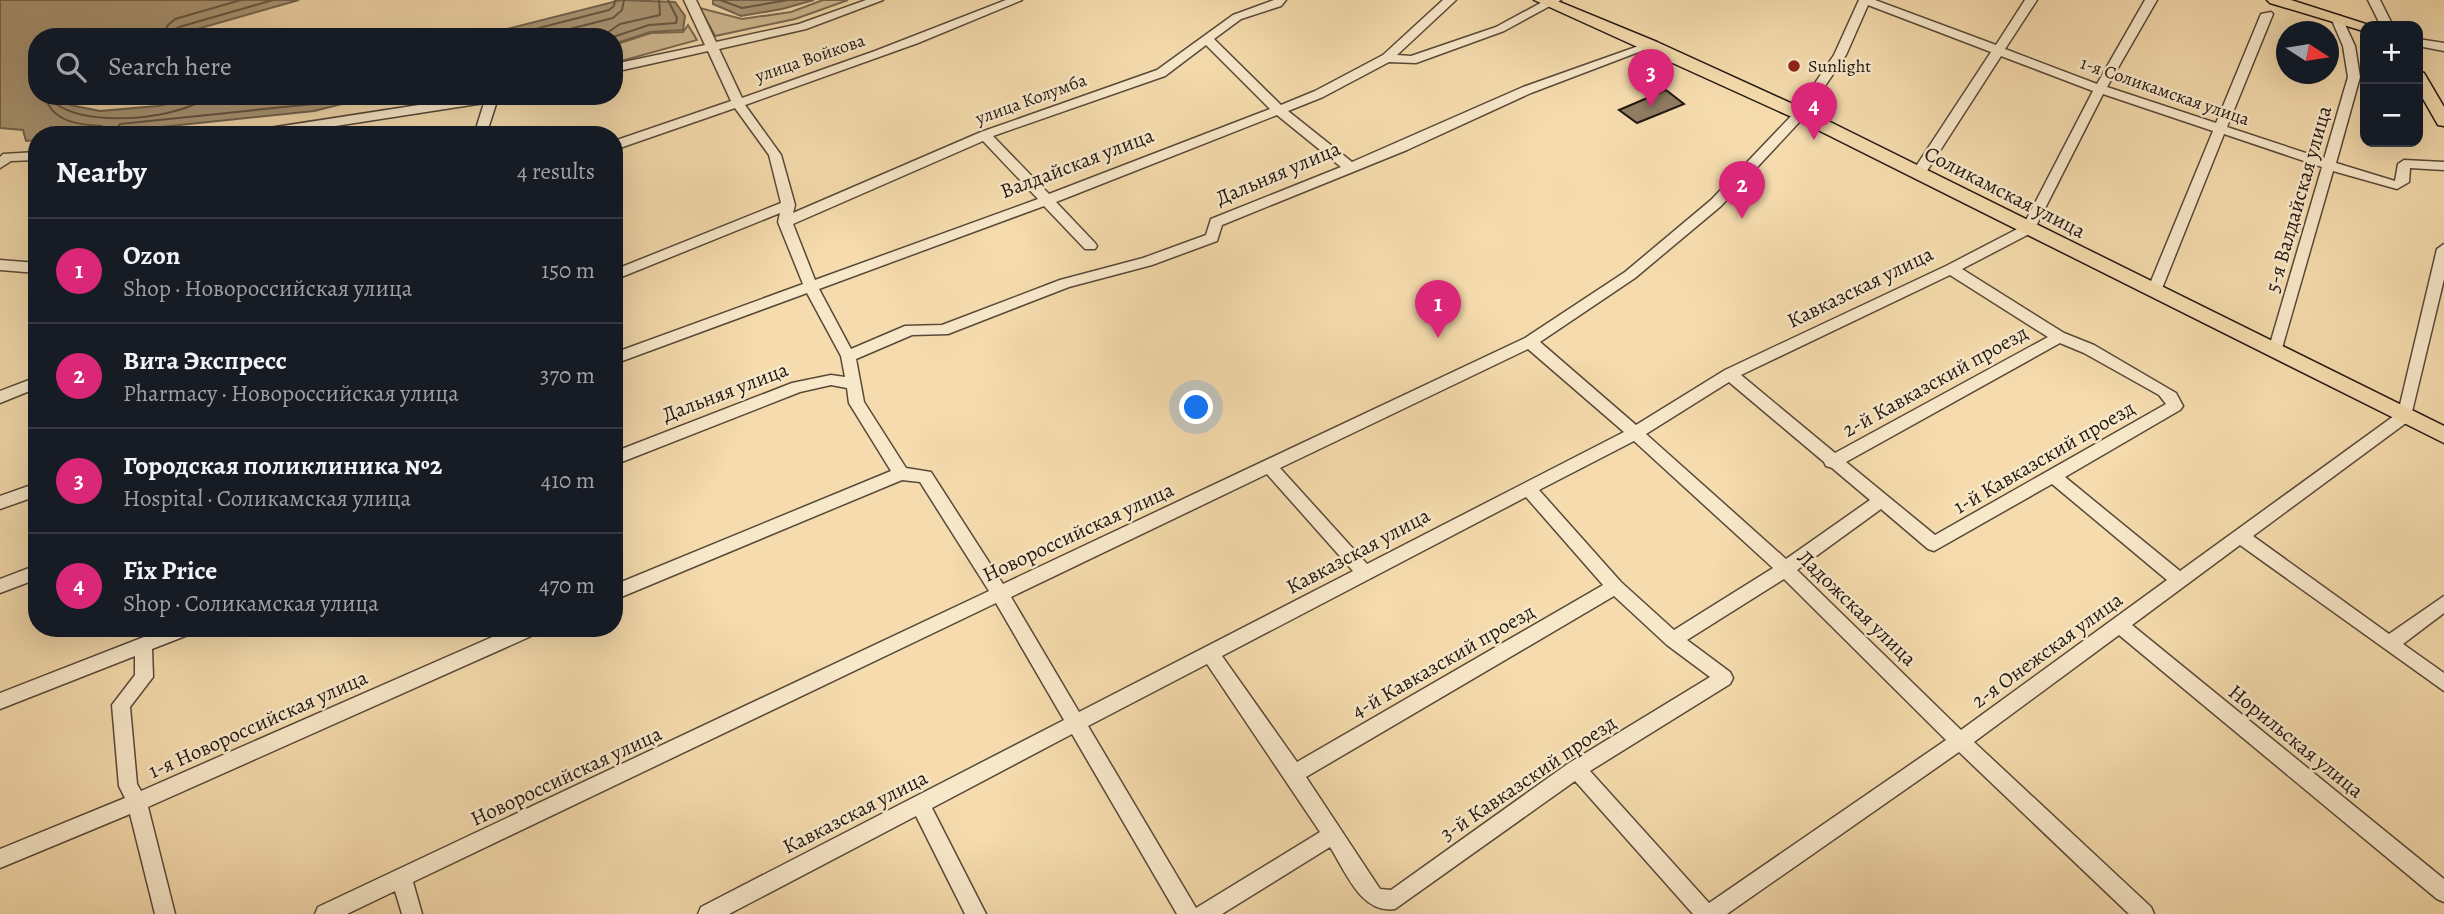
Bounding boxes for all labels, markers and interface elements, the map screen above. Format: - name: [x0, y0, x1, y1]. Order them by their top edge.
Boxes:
- north arrow: [2276, 21, 2339, 84]
- map controls: [2360, 21, 2423, 147]
- button: +: [2360, 21, 2423, 84]
- search box: [28, 28, 623, 105]
- street label: улица Войкова: [751, 28, 869, 88]
- icon: search: [52, 48, 90, 86]
- text: Search here: [108, 49, 232, 84]
- pin: 3: [1628, 49, 1674, 107]
- street label: 1-я Соликамская улица: [2077, 51, 2253, 131]
- place label: Sunlight: [1808, 54, 1871, 78]
- marker: Sunlight: [1786, 58, 1802, 74]
- street label: улица Колумба: [971, 68, 1090, 131]
- pin: 4: [1791, 82, 1837, 140]
- button: −: [2360, 84, 2423, 147]
- street label: 5-я Валдайская улица: [2258, 102, 2338, 296]
- street label: Валдайская улица: [996, 121, 1158, 205]
- street label: Дальняя улица: [1211, 134, 1345, 212]
- street label: Соликамская улица: [1920, 139, 2091, 245]
- text: Nearby: [56, 152, 147, 192]
- text: 4 results: [517, 156, 595, 187]
- pin: 2: [1719, 161, 1765, 219]
- text: Ozon: [123, 238, 181, 273]
- street label: Кавказская улица: [1782, 239, 1938, 334]
- text: 1: [75, 255, 83, 286]
- text: 150 m: [541, 255, 595, 286]
- text: Shop · Новороссийская улица: [123, 273, 412, 304]
- pin: 1: [1415, 280, 1461, 338]
- street label: 2-й Кавказский проезд: [1837, 318, 2033, 444]
- text: Вита Экспресс: [123, 343, 287, 378]
- street label: Дальняя улица: [658, 355, 792, 429]
- text: 2: [73, 360, 85, 391]
- text: 370 m: [540, 360, 595, 391]
- text: Pharmacy · Новороссийская улица: [123, 378, 459, 409]
- your location: [1179, 390, 1213, 424]
- street label: 1-й Кавказский проезд: [1948, 394, 2140, 520]
- text: Городская поликлиника №2: [123, 448, 442, 483]
- text: 3: [74, 465, 84, 496]
- text: 410 m: [541, 465, 595, 496]
- street label: Новороссийская улица: [978, 475, 1178, 589]
- text: Hospital · Соликамская улица: [123, 483, 411, 514]
- street label: Кавказская улица: [1281, 501, 1435, 601]
- street label: Ладожская улица: [1791, 544, 1923, 672]
- text: Fix Price: [123, 553, 217, 588]
- text: 4: [74, 570, 84, 601]
- text: 470 m: [539, 570, 595, 601]
- street label: 2-я Онежская улица: [1966, 586, 2128, 714]
- text: Shop · Соликамская улица: [123, 588, 379, 619]
- street label: 4-й Кавказский проезд: [1346, 597, 1540, 725]
- street label: 1-я Новороссийская улица: [144, 663, 372, 785]
- street label: Норильская улица: [2223, 678, 2370, 804]
- street label: 3-й Кавказский проезд: [1435, 709, 1621, 847]
- street label: Новороссийская улица: [466, 719, 666, 833]
- street label: Кавказская улица: [778, 763, 933, 861]

